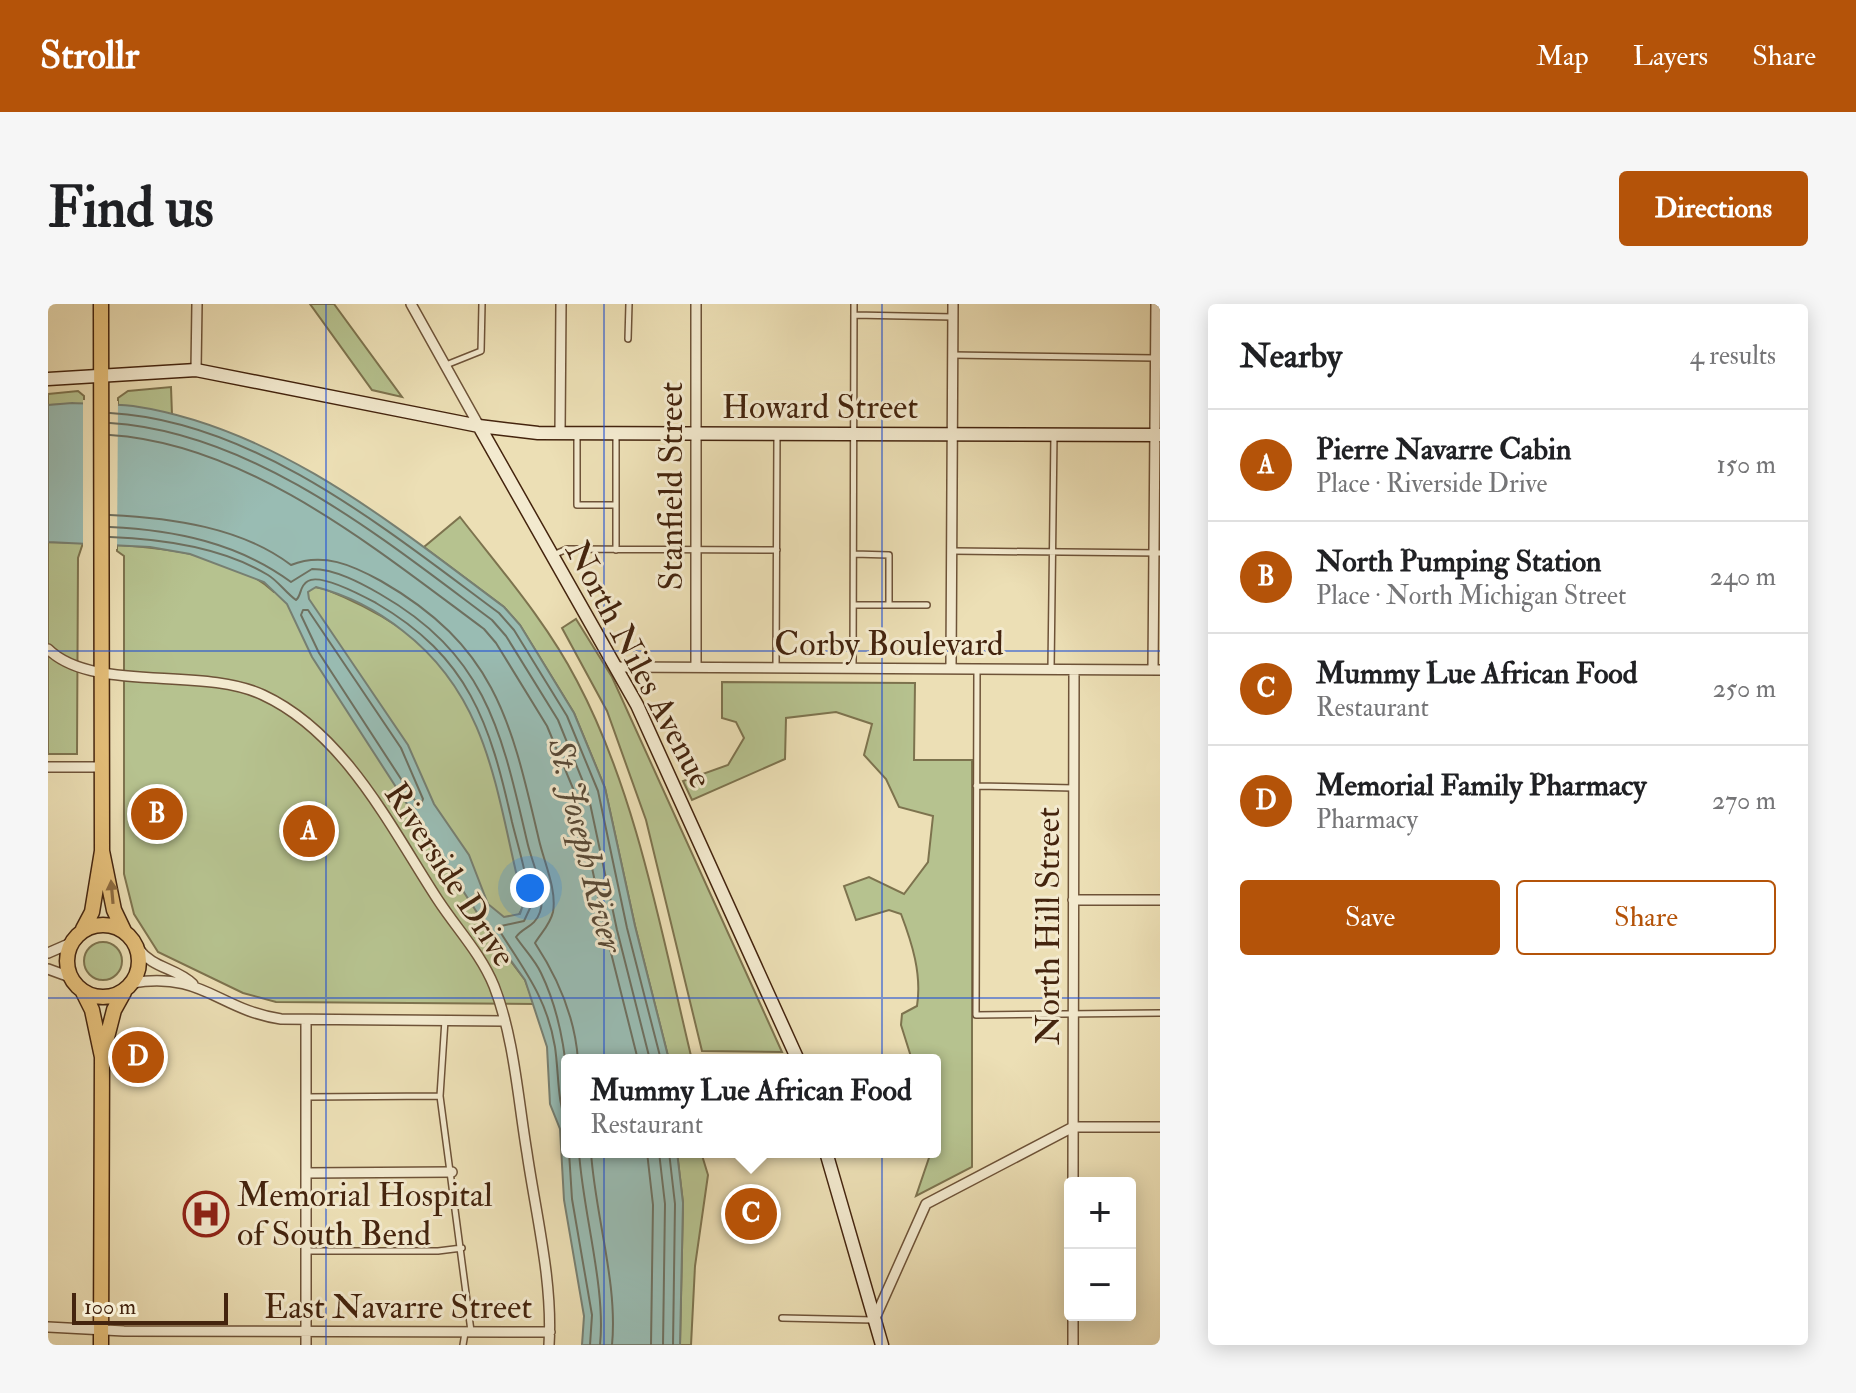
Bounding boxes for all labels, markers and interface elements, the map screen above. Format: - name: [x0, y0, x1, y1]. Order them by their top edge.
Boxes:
- text: Strollr: [40, 32, 139, 80]
- text: Map: [1536, 39, 1589, 74]
- text: Layers: [1633, 39, 1708, 74]
- text: Share: [1752, 39, 1816, 74]
- button: Directions: [1619, 171, 1808, 246]
- text: Find us: [48, 173, 214, 244]
- text: Nearby: [1240, 335, 1342, 378]
- text: 4 results: [1690, 340, 1776, 372]
- street label: Stanfield Street: [650, 382, 693, 590]
- street label: Howard Street: [722, 386, 918, 429]
- text: Pierre Navarre Cabin: [1316, 431, 1571, 468]
- text: A: [1258, 449, 1274, 481]
- text: 150 m: [1717, 449, 1776, 481]
- text: Place · Riverside Drive: [1316, 468, 1547, 500]
- street label: North Niles Avenue: [555, 534, 722, 796]
- text: North Pumping Station: [1316, 543, 1602, 580]
- text: B: [1257, 561, 1275, 593]
- text: 240 m: [1710, 561, 1776, 593]
- text: Place · North Michigan Street: [1316, 580, 1626, 612]
- street label: Corby Boulevard: [774, 623, 1004, 666]
- text: Mummy Lue African Food: [1316, 655, 1638, 692]
- text: C: [1256, 673, 1276, 705]
- text: 250 m: [1713, 673, 1776, 705]
- text: Restaurant: [1316, 692, 1429, 724]
- water label: St. Joseph River: [537, 733, 634, 958]
- text: Memorial Family Pharmacy: [1316, 767, 1647, 804]
- street label: Riverside Drive: [374, 775, 525, 975]
- pin: B: [131, 784, 183, 844]
- text: D: [1255, 785, 1277, 817]
- text: 270 m: [1712, 785, 1776, 817]
- pin: A: [283, 801, 335, 861]
- text: Pharmacy: [1316, 804, 1418, 836]
- street label: North Hill Street: [1027, 807, 1070, 1045]
- your location: [510, 868, 550, 908]
- one-way arrow: [105, 879, 118, 904]
- button: Save: [1240, 880, 1500, 955]
- button: Share: [1516, 880, 1776, 955]
- pin: D: [112, 1027, 164, 1087]
- popup: [561, 1054, 941, 1158]
- text: Mummy Lue African Food: [590, 1072, 912, 1109]
- text: Restaurant: [590, 1109, 703, 1141]
- place label: Memorial Hospital of South Bend: [237, 1174, 493, 1256]
- map controls: [1064, 1177, 1136, 1321]
- button: +: [1064, 1177, 1136, 1249]
- pin: C: [725, 1184, 777, 1244]
- hospital icon: Memorial Hospital of South Bend: [182, 1190, 230, 1238]
- button: −: [1064, 1249, 1136, 1321]
- street label: East Navarre Street: [264, 1286, 532, 1329]
- scale bar: [72, 1289, 228, 1325]
- text: 100 m: [84, 1293, 136, 1321]

